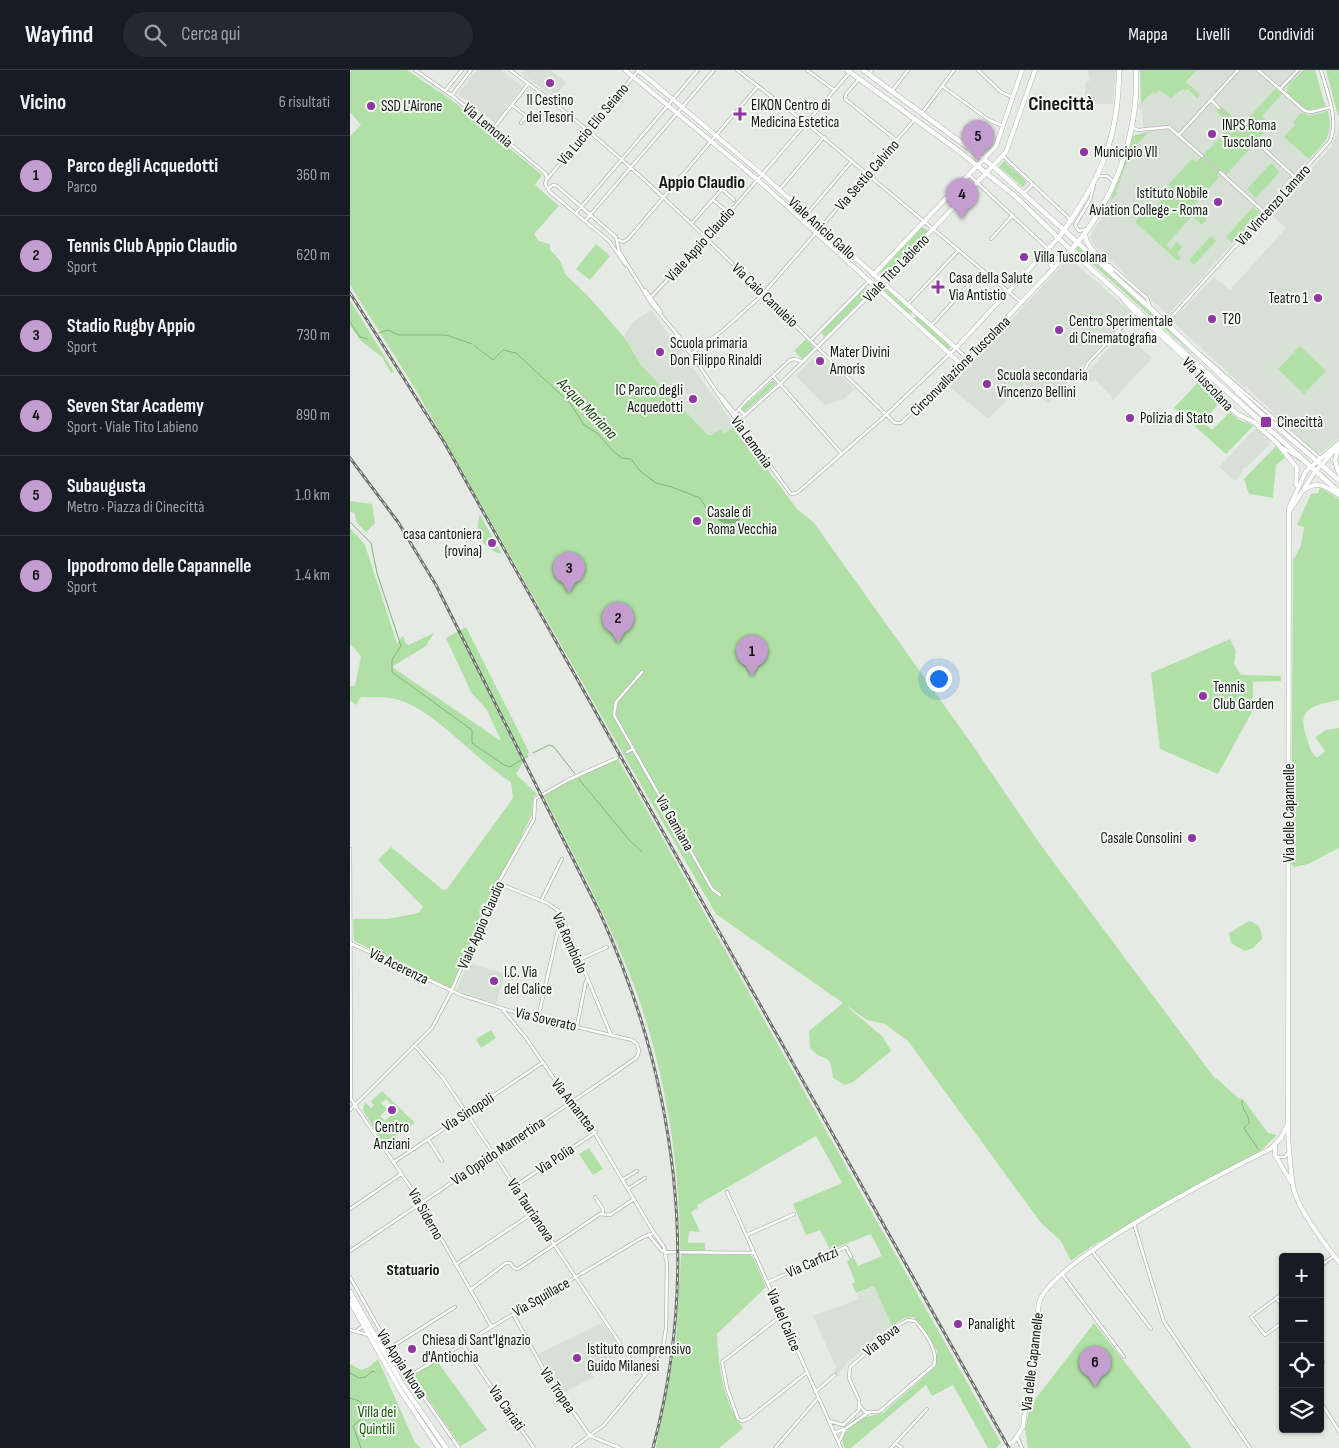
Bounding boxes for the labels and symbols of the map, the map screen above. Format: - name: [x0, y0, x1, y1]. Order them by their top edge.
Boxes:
- marker: Il Cestino dei Tesori: [544, 77, 556, 89]
- street label: Via Lucio Elio Seiano: [554, 79, 633, 169]
- place label: Il Cestino dei Tesori: [526, 91, 574, 127]
- district label: Cinecittà: [1028, 92, 1094, 116]
- place label: EIKON Centro di Medicina Estetica: [751, 96, 840, 132]
- place label: SSD L'Airone: [381, 97, 442, 116]
- street label: Via Lemonia: [459, 99, 517, 152]
- marker: SSD L'Airone: [365, 100, 377, 112]
- marker: EIKON Centro di Medicina Estetica: [733, 107, 747, 121]
- place label: INPS Roma Tuscolano: [1222, 116, 1276, 152]
- pin: 5: [962, 120, 994, 161]
- marker: INPS Roma Tuscolano: [1206, 128, 1218, 140]
- street label: Via Sestio Calvino: [831, 136, 904, 215]
- place label: Municipio VII: [1094, 143, 1158, 162]
- marker: Municipio VII: [1078, 146, 1090, 158]
- street label: Via Vincenzo Lamaro: [1232, 161, 1315, 250]
- district label: Appio Claudio: [658, 172, 745, 193]
- pin: 4: [946, 178, 978, 219]
- place label: Istituto Nobile Aviation College - Roma: [1088, 184, 1208, 220]
- street label: Viale Anicio Gallo: [784, 193, 860, 264]
- marker: Istituto Nobile Aviation College - Roma: [1212, 196, 1224, 208]
- street label: Viale Appio Claudio: [662, 203, 739, 286]
- street label: Viale Tito Labieno: [859, 230, 934, 306]
- place label: Villa Tuscolana: [1034, 248, 1107, 267]
- marker: Villa Tuscolana: [1018, 251, 1030, 263]
- street label: Via Caio Canuleio: [727, 259, 802, 332]
- place label: Casa della Salute Via Antistio: [949, 269, 1033, 305]
- marker: Casa della Salute Via Antistio: [931, 280, 945, 294]
- place label: Teatro 1: [1269, 289, 1309, 308]
- marker: Teatro 1: [1312, 292, 1324, 304]
- place label: T20: [1222, 310, 1241, 329]
- street label: Circonvallazione Tuscolana: [906, 312, 1015, 421]
- place label: Centro Sperimentale di Cinematografia: [1069, 312, 1173, 348]
- marker: T20: [1206, 313, 1218, 325]
- marker: Centro Sperimentale di Cinematografia: [1053, 324, 1065, 336]
- place label: Scuola primaria Don Filippo Rinaldi: [670, 334, 762, 370]
- place label: Mater Divini Amoris: [829, 343, 890, 379]
- marker: Scuola primaria Don Filippo Rinaldi: [654, 346, 666, 358]
- street label: Via Tuscolana: [1178, 353, 1238, 416]
- marker: Mater Divini Amoris: [814, 355, 826, 367]
- place label: Scuola secondaria Vincenzo Bellini: [997, 366, 1088, 402]
- water label: Acqua Mariana: [552, 374, 621, 444]
- marker: Scuola secondaria Vincenzo Bellini: [981, 378, 993, 390]
- place label: IC Parco degli Acquedotti: [616, 381, 683, 417]
- marker: IC Parco degli Acquedotti: [687, 393, 699, 405]
- place label: Polizia di Stato: [1140, 409, 1214, 428]
- street label: Via Lemonia: [726, 412, 777, 472]
- marker: Polizia di Stato: [1124, 412, 1136, 424]
- place label: Cinecittà: [1277, 413, 1323, 432]
- marker: Cinecittà: [1259, 415, 1273, 429]
- place label: Casale di Roma Vecchia: [707, 503, 777, 539]
- marker: Casale di Roma Vecchia: [691, 515, 703, 527]
- place label: casa cantoniera (rovina): [403, 525, 482, 561]
- marker: casa cantoniera (rovina): [486, 537, 498, 549]
- pin: 3: [553, 552, 585, 593]
- pin: 2: [602, 602, 634, 643]
- pin: 1: [736, 635, 768, 676]
- your location: [926, 666, 952, 692]
- place label: Tennis Club Garden: [1213, 678, 1274, 714]
- marker: Tennis Club Garden: [1197, 690, 1209, 702]
- street label: Via delle Capannelle: [1280, 763, 1299, 863]
- street label: Via Gamiana: [651, 792, 698, 855]
- place label: Casale Consolini: [1100, 829, 1182, 848]
- marker: Casale Consolini: [1186, 832, 1198, 844]
- street label: Viale Appio Claudio: [454, 878, 509, 972]
- street label: Via Rombiolo: [548, 910, 591, 977]
- street label: Via Acerenza: [366, 944, 432, 989]
- place label: I.C. Via del Calice: [504, 963, 552, 999]
- marker: I.C. Via del Calice: [488, 975, 500, 987]
- street label: Via Soverato: [513, 1003, 578, 1036]
- street label: Via Amantea: [547, 1075, 600, 1136]
- street label: Via Sinopoli: [439, 1089, 498, 1136]
- marker: Centro Anziani: [386, 1104, 398, 1116]
- street label: Via Oppido Mamertina: [448, 1113, 549, 1190]
- place label: Centro Anziani: [373, 1118, 410, 1154]
- street label: Via Polia: [533, 1140, 578, 1179]
- street label: Via Taurianova: [503, 1175, 559, 1245]
- street label: Via Siderno: [403, 1185, 448, 1243]
- street label: Via Carfizzi: [783, 1242, 841, 1282]
- district label: Statuario: [386, 1261, 440, 1280]
- street label: Via Squillace: [509, 1274, 573, 1321]
- street label: Via del Calice: [762, 1286, 805, 1354]
- street label: Via delle Capannelle: [1017, 1312, 1048, 1412]
- place label: Panalight: [968, 1315, 1016, 1334]
- marker: Panalight: [952, 1318, 964, 1330]
- street label: Via Bova: [859, 1320, 904, 1361]
- street label: Via Appia Nuova: [372, 1326, 431, 1403]
- place label: Chiesa di Sant'Ignazio d'Antiochia: [422, 1331, 531, 1367]
- place label: Istituto comprensivo Guido Milanesi: [587, 1340, 691, 1376]
- marker: Chiesa di Sant'Ignazio d'Antiochia: [406, 1343, 418, 1355]
- pin: 6: [1079, 1346, 1111, 1387]
- marker: Istituto comprensivo Guido Milanesi: [571, 1352, 583, 1364]
- street label: Via Tropea: [535, 1364, 580, 1417]
- street label: Via Cariati: [484, 1382, 529, 1435]
- park label: Villa dei Quintili: [358, 1403, 396, 1439]

